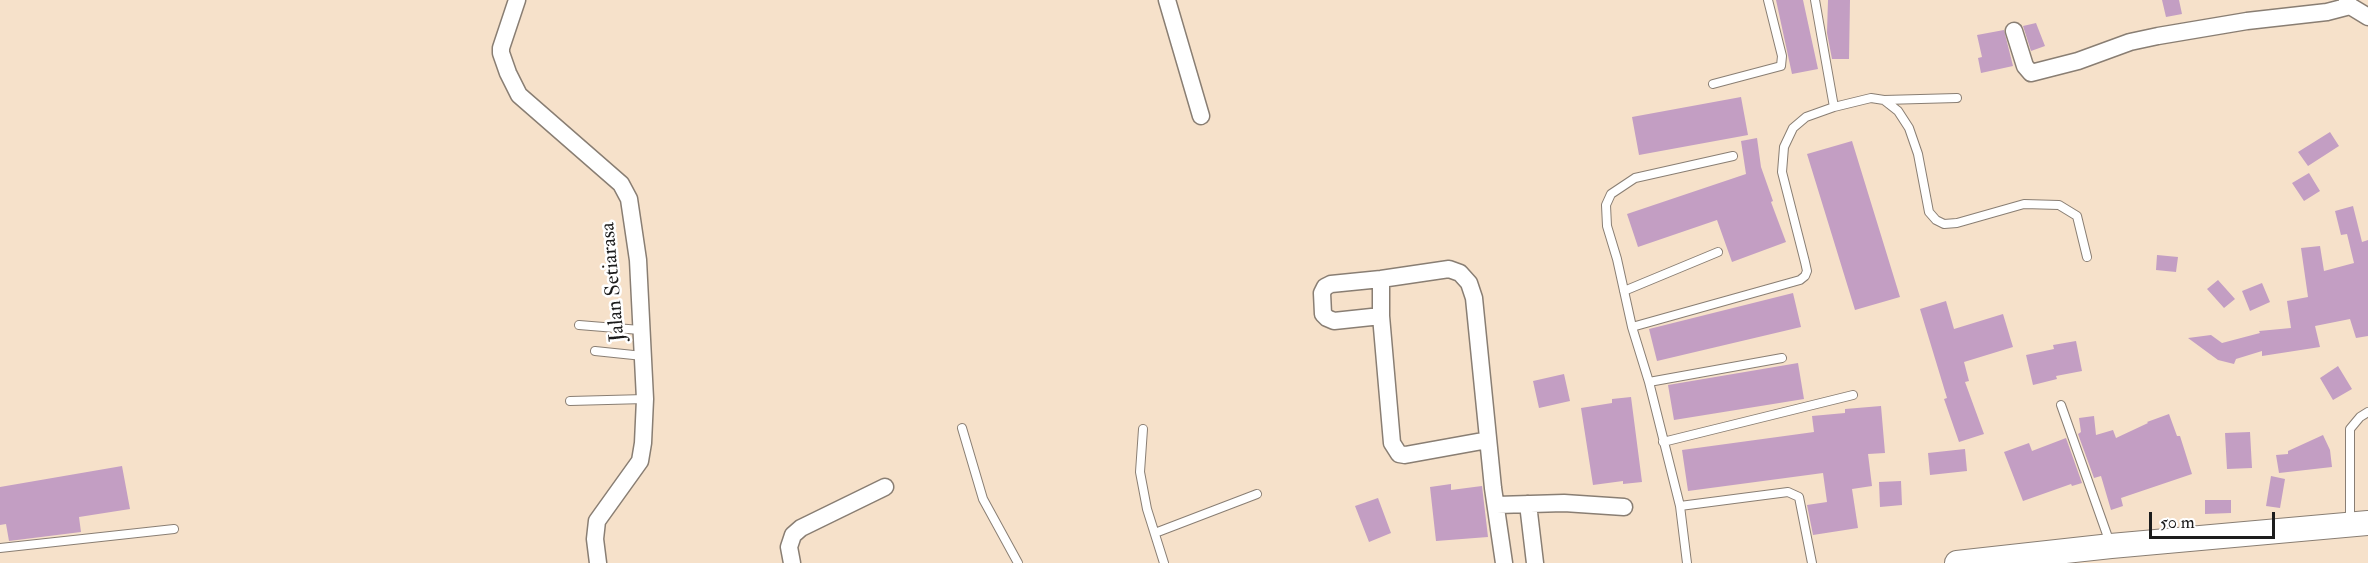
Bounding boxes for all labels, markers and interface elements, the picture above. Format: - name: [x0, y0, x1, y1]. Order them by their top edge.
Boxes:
- street label: Jalan Setiarasa: [596, 221, 632, 343]
- scale bar: [2152, 500, 2278, 538]
- text: 50 m: [2160, 511, 2195, 534]

